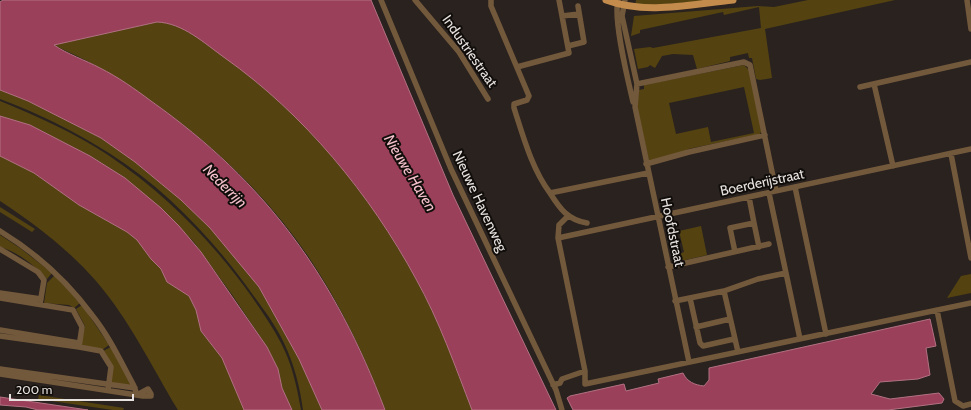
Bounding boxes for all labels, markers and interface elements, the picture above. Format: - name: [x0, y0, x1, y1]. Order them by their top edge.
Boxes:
- street label: Industriestraat: [438, 11, 502, 91]
- water label: Nieuwe Haven: [380, 131, 440, 215]
- street label: Nieuwe Havenweg: [449, 147, 512, 255]
- water label: Nederrijn: [199, 160, 251, 212]
- street label: Boerderijstraat: [718, 164, 806, 200]
- street label: Hoofdstraat: [657, 196, 689, 268]
- scale bar: [10, 376, 133, 402]
- text: 200 m: [16, 382, 52, 397]

